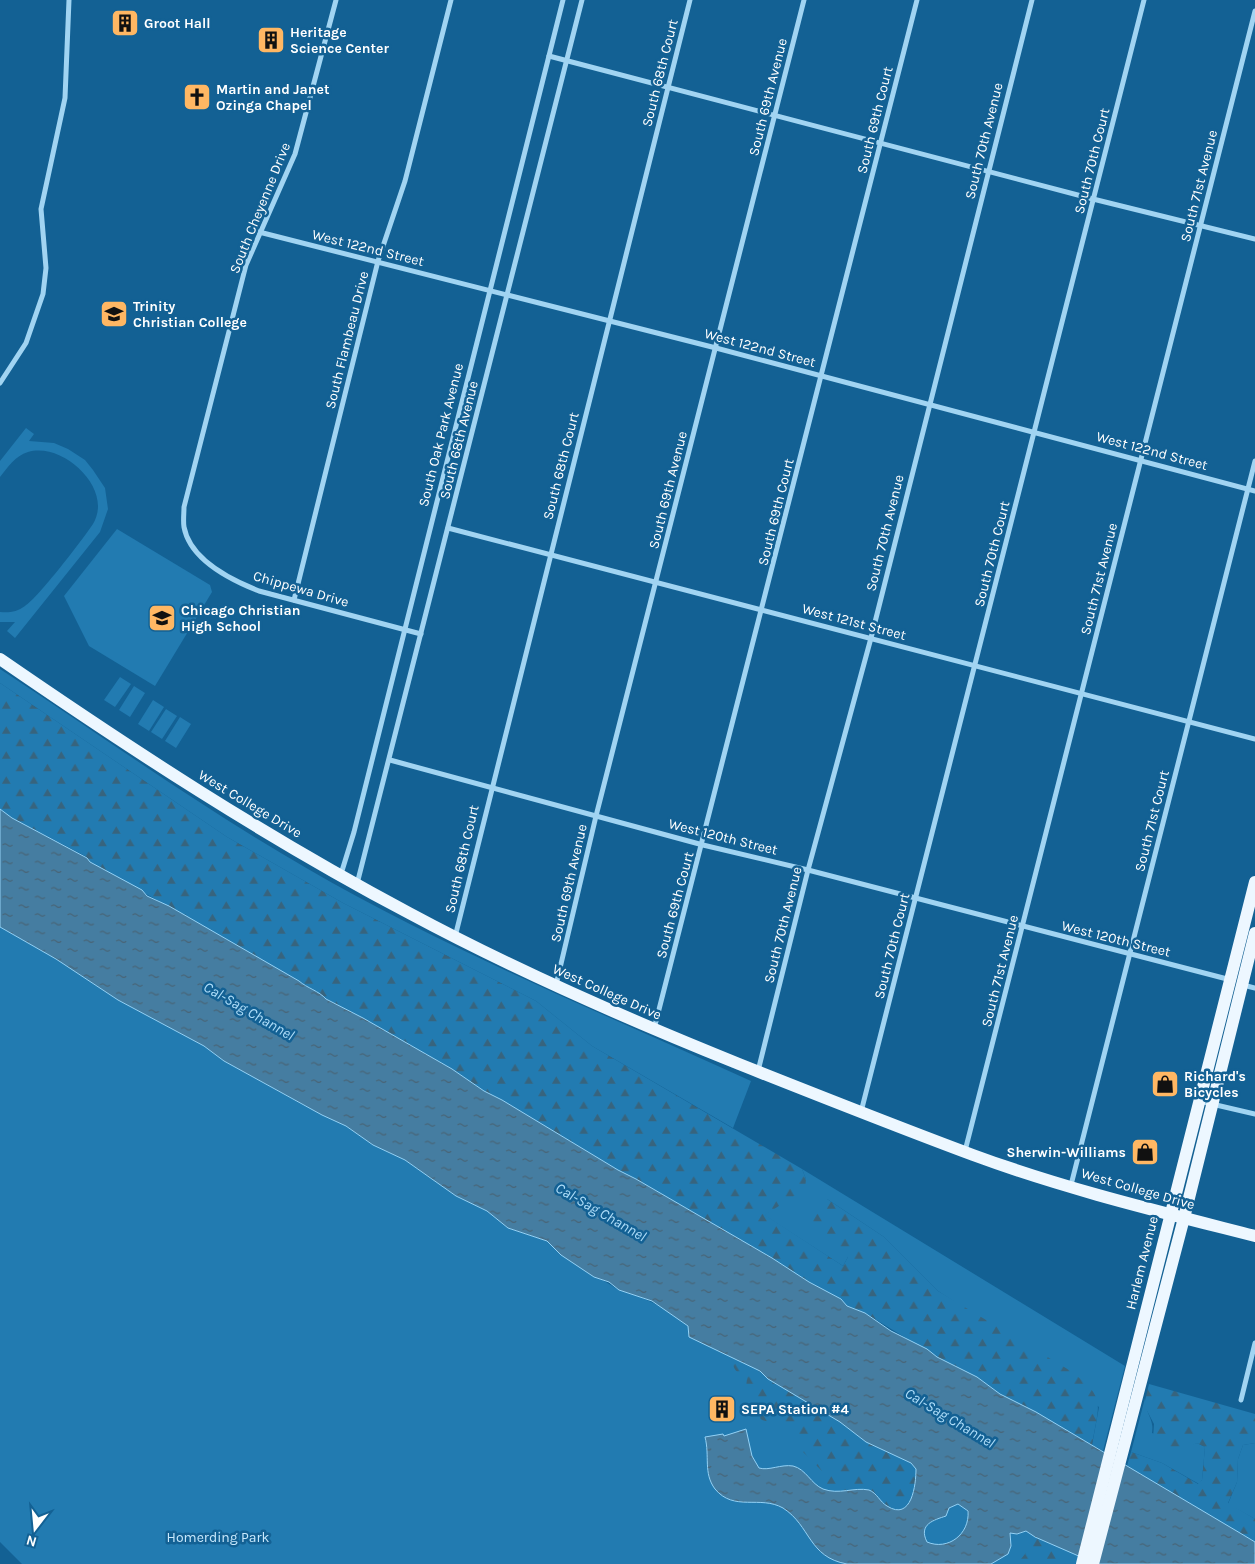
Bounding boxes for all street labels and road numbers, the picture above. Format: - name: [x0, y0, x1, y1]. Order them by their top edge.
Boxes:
- street label: South 68th Court: [638, 17, 682, 129]
- street label: South 69th Avenue: [745, 36, 791, 158]
- street label: South 69th Court: [853, 65, 897, 175]
- street label: South 70th Avenue: [961, 81, 1007, 201]
- street label: South 70th Court: [1071, 106, 1113, 216]
- street label: South 71st Avenue: [1177, 128, 1221, 244]
- street label: South Cheyenne Drive: [226, 140, 294, 276]
- street label: West 122nd Street: [310, 226, 426, 270]
- street label: South Flambeau Drive: [322, 269, 372, 411]
- street label: West 122nd Street: [702, 325, 818, 371]
- street label: South Oak Park Avenue: [415, 361, 467, 509]
- street label: South 68th Avenue: [436, 379, 482, 501]
- street label: South 68th Court: [539, 410, 583, 522]
- street label: West 122nd Street: [1094, 428, 1210, 474]
- street label: South 69th Avenue: [645, 429, 691, 551]
- street label: South 69th Court: [754, 457, 798, 567]
- street label: South 70th Avenue: [862, 473, 908, 593]
- street label: South 70th Court: [971, 499, 1013, 609]
- street label: South 71st Avenue: [1077, 521, 1121, 637]
- street label: Chippewa Drive: [251, 567, 351, 611]
- street label: West 121st Street: [800, 600, 908, 644]
- street label: West College Drive: [195, 766, 305, 842]
- street label: South 71st Court: [1131, 769, 1173, 873]
- street label: South 68th Court: [441, 803, 483, 915]
- street label: West 120th Street: [667, 815, 779, 859]
- street label: South 69th Avenue: [547, 822, 591, 944]
- street label: South 69th Court: [653, 850, 697, 960]
- street label: South 70th Avenue: [760, 865, 806, 985]
- street label: South 70th Court: [871, 891, 913, 1001]
- street label: South 71st Avenue: [978, 913, 1022, 1029]
- street label: West 120th Street: [1060, 917, 1172, 961]
- street label: West College Drive: [550, 960, 664, 1024]
- street label: West College Drive: [1079, 1165, 1197, 1213]
- street label: Harlem Avenue: [1122, 1214, 1162, 1312]

